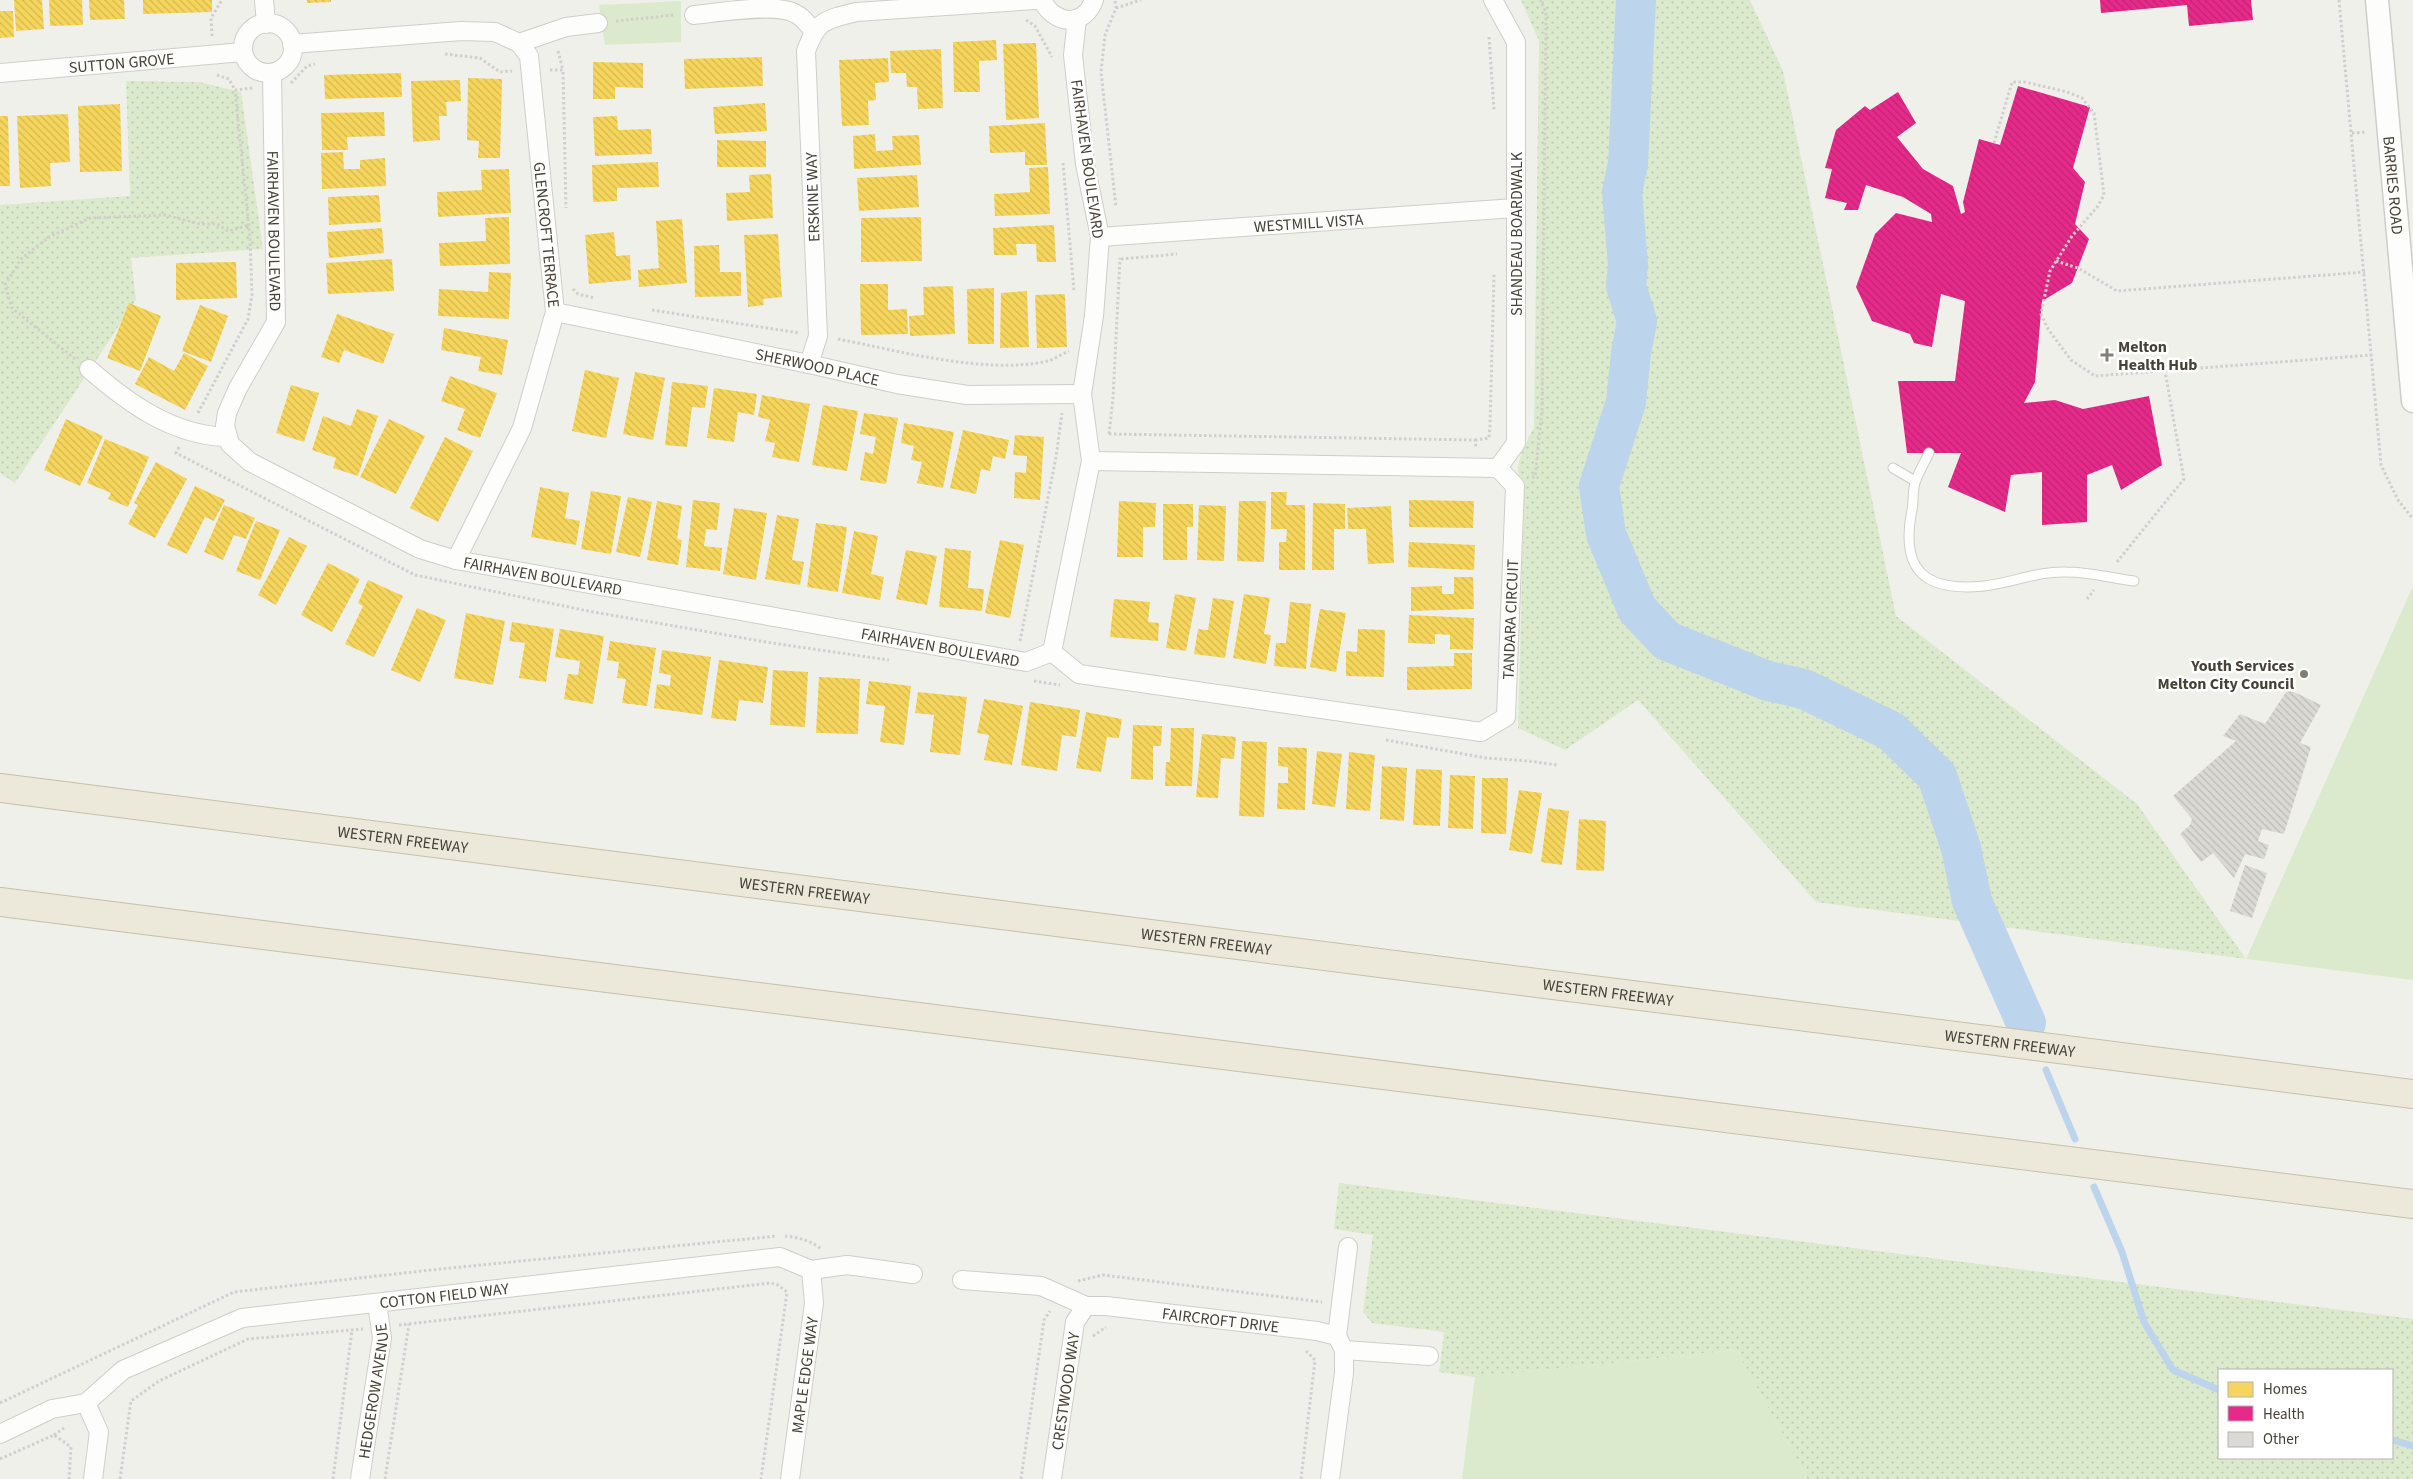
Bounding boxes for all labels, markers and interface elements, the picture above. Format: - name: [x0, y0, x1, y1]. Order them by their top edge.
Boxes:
- street label: SUTTON GROVE: [68, 48, 175, 79]
- street label: FAIRHAVEN BOULEVARD: [1065, 78, 1109, 240]
- street label: BARRIES ROAD: [2377, 135, 2408, 236]
- street label: FAIRHAVEN BOULEVARD: [261, 150, 286, 312]
- street label: ERSKINE WAY: [800, 151, 826, 242]
- street label: SHANDEAU BOARDWALK: [1506, 151, 1528, 316]
- street label: GLENCROFT TERRACE: [528, 161, 564, 309]
- street label: WESTMILL VISTA: [1253, 209, 1364, 238]
- place label: Melton Health Hub: [2118, 336, 2197, 376]
- street label: SHERWOOD PLACE: [753, 343, 881, 392]
- marker: Melton Health Hub: [2100, 348, 2114, 362]
- street label: FAIRHAVEN BOULEVARD: [462, 552, 624, 602]
- street label: TANDARA CIRCUIT: [1497, 558, 1524, 680]
- street label: FAIRHAVEN BOULEVARD: [859, 623, 1022, 673]
- place label: Youth Services Melton City Council: [2158, 655, 2294, 695]
- marker: Youth Services Melton City Council: [2298, 668, 2310, 680]
- street label: WESTERN FREEWAY: [336, 821, 470, 859]
- street label: WESTERN FREEWAY: [738, 872, 871, 910]
- street label: WESTERN FREEWAY: [1140, 923, 1273, 961]
- street label: WESTERN FREEWAY: [1541, 974, 1675, 1012]
- street label: WESTERN FREEWAY: [1943, 1025, 2077, 1063]
- street label: COTTON FIELD WAY: [378, 1278, 510, 1314]
- street label: FAIRCROFT DRIVE: [1161, 1303, 1280, 1338]
- street label: MAPLE EDGE WAY: [786, 1315, 824, 1435]
- street label: HEDGEROW AVENUE: [353, 1322, 394, 1460]
- street label: CRESTWOOD WAY: [1046, 1330, 1085, 1452]
- legend: [2218, 1369, 2393, 1459]
- text: Homes: [2263, 1379, 2307, 1400]
- text: Health: [2263, 1404, 2305, 1425]
- text: Other: [2263, 1429, 2300, 1450]

